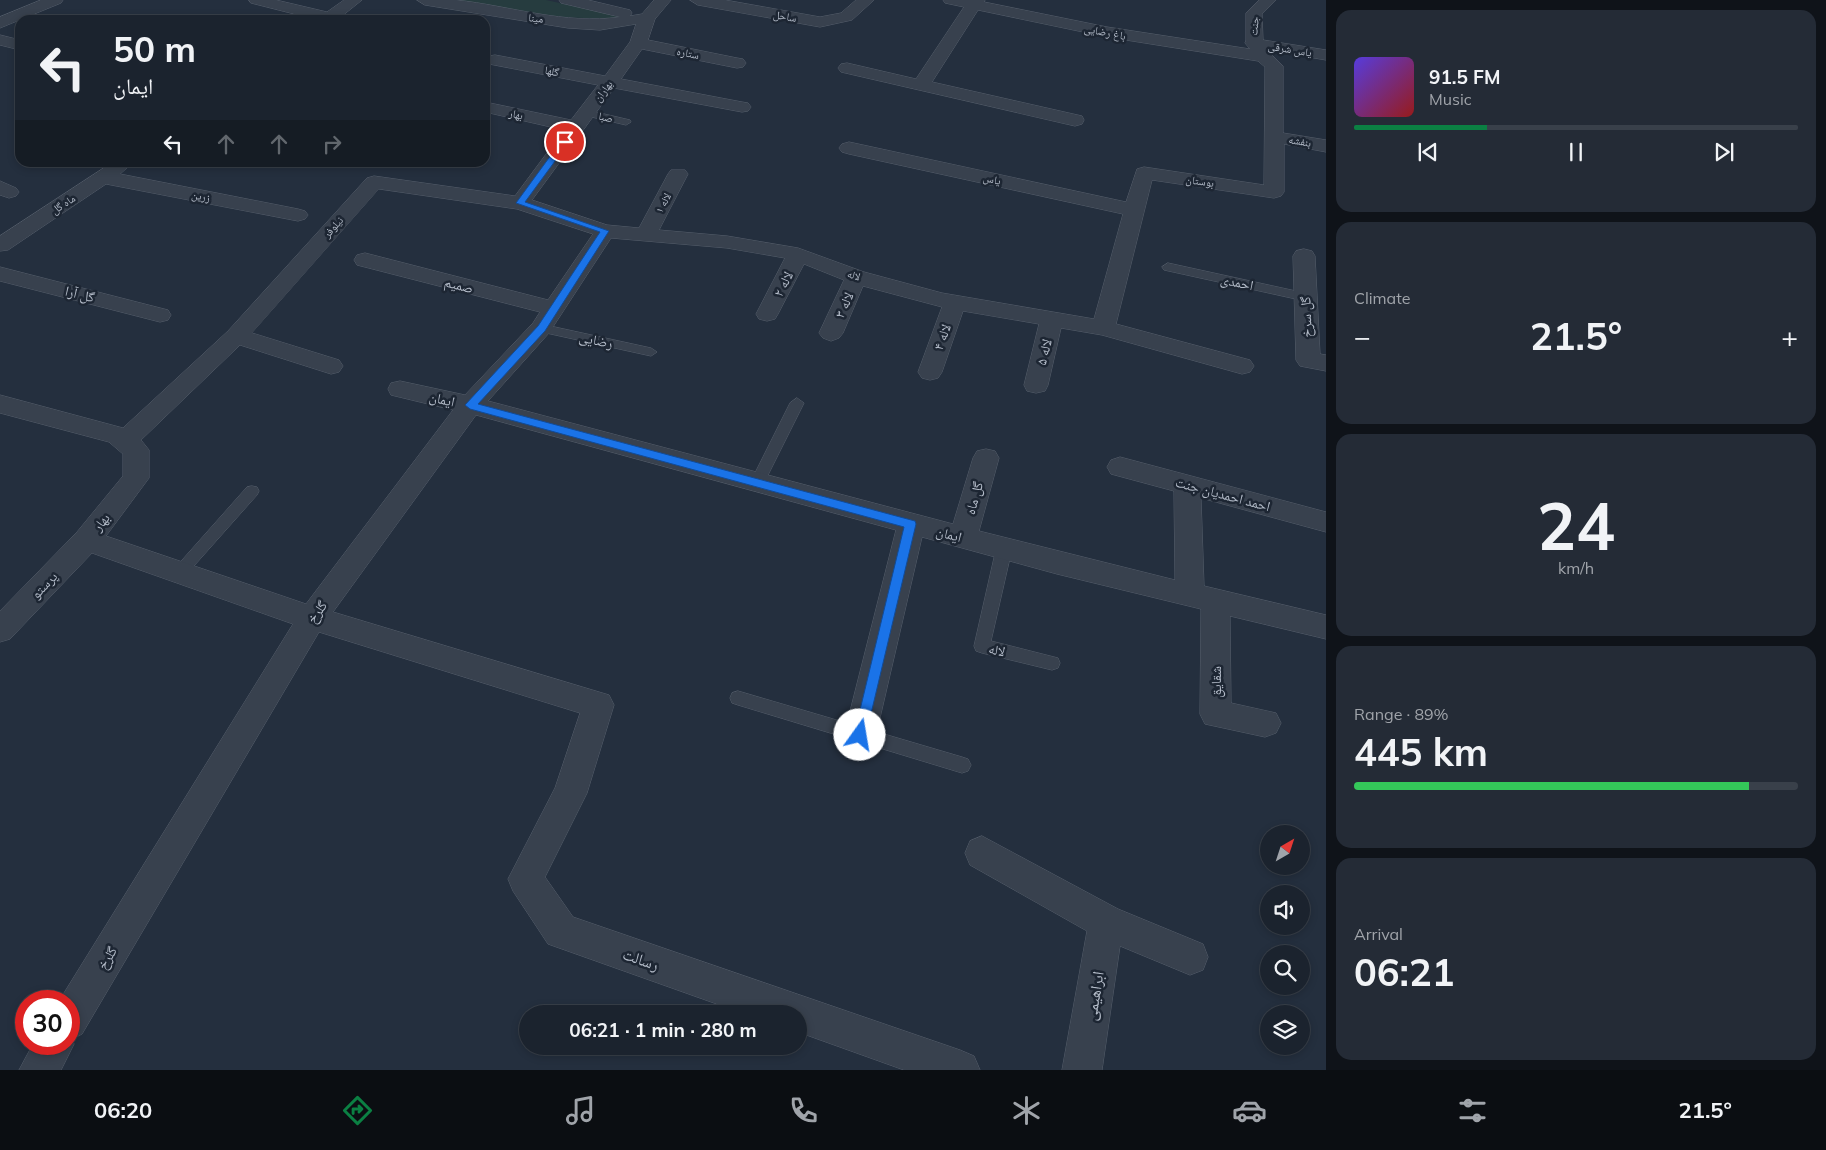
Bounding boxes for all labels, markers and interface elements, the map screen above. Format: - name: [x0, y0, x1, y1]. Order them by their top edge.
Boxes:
- street label: ساحل: [772, 7, 798, 25]
- street label: مینا: [528, 10, 544, 26]
- street label: جنت: [1246, 16, 1262, 36]
- street label: باغ رضایی: [1083, 21, 1127, 43]
- text: 50 m: [113, 27, 196, 71]
- icon: left: [30, 35, 95, 100]
- street label: یاس شرقی: [1267, 39, 1314, 59]
- street label: ستاره: [676, 44, 700, 62]
- street label: گلها: [544, 63, 561, 79]
- text: 91.5 FM: [1429, 65, 1501, 89]
- text: ایمان: [113, 72, 153, 100]
- street label: بهاران: [590, 77, 616, 105]
- text: Music: [1429, 89, 1472, 109]
- street label: بهار: [507, 105, 524, 122]
- street label: صبا: [597, 109, 615, 125]
- pin: [544, 121, 586, 163]
- icon: arrive: [551, 128, 579, 156]
- icon: left: [159, 130, 187, 158]
- icon: ahead: [212, 130, 240, 158]
- icon: ahead: [265, 130, 293, 158]
- icon: right: [318, 130, 346, 158]
- street label: بنفشه: [1288, 132, 1312, 150]
- icon: previous: [1414, 138, 1442, 166]
- icon: pause: [1562, 138, 1590, 166]
- icon: next: [1710, 138, 1738, 166]
- street label: یاس: [982, 170, 1003, 188]
- street label: بوستان: [1185, 172, 1215, 190]
- street label: زرین: [190, 187, 212, 205]
- street label: لاله ۱: [652, 190, 674, 215]
- street label: ماه گل: [48, 191, 78, 217]
- street label: نیلوفر: [319, 213, 346, 241]
- street label: لاله: [846, 266, 863, 284]
- street label: لاله ۲: [769, 268, 797, 300]
- street label: احمدی: [1219, 270, 1255, 294]
- street label: صمیم: [442, 273, 475, 298]
- street label: گل آرا: [63, 282, 97, 306]
- text: Climate: [1354, 288, 1410, 308]
- street label: لاله ۳: [830, 289, 858, 321]
- street label: گل سرخ: [1296, 296, 1317, 338]
- text: 21.5°: [1530, 312, 1622, 360]
- text: −: [1354, 319, 1371, 354]
- text: +: [1781, 319, 1798, 354]
- street label: لاله ۴: [929, 321, 955, 353]
- street label: رضایی: [577, 328, 615, 352]
- street label: لاله ۵: [1032, 337, 1056, 367]
- street label: ایمان: [427, 387, 457, 411]
- street label: احمد احمدیان جنت: [1174, 473, 1272, 515]
- street label: گل ماه: [961, 479, 987, 517]
- text: 24: [1537, 485, 1615, 566]
- street label: بهار: [88, 509, 114, 535]
- street label: ایمان: [934, 522, 964, 546]
- text: km/h: [1558, 558, 1594, 578]
- street label: پرستو: [27, 567, 62, 603]
- street label: گلرخ: [303, 597, 332, 627]
- street label: لاله: [987, 639, 1007, 661]
- street label: شقایق: [1207, 666, 1226, 698]
- text: Range · 89%: [1354, 704, 1449, 724]
- position arrow: [833, 708, 885, 760]
- text: 445 km: [1354, 728, 1488, 776]
- north arrow: [1260, 825, 1310, 875]
- map controls: [1260, 825, 1310, 1055]
- button: sound: [1260, 885, 1310, 935]
- text: Arrival: [1354, 924, 1403, 944]
- street label: گلرخ: [93, 943, 122, 973]
- street label: رسالت: [620, 943, 662, 975]
- button: search: [1260, 945, 1310, 995]
- text: 06:21: [1354, 948, 1455, 996]
- street label: ابراهیمی: [1080, 970, 1109, 1022]
- speed limit sign: 30: [15, 990, 80, 1055]
- button: layers: [1260, 1005, 1310, 1055]
- text: 06:21 · 1 min · 280 m: [569, 1018, 757, 1042]
- icon: directions: [340, 1093, 375, 1128]
- icon: music: [563, 1093, 598, 1128]
- icon: phone: [786, 1093, 821, 1128]
- icon: climate: [1009, 1093, 1044, 1128]
- icon: car: [1232, 1093, 1267, 1128]
- icon: filters: [1455, 1093, 1490, 1128]
- text: 06:20: [94, 1096, 152, 1124]
- text: 21.5°: [1679, 1096, 1732, 1124]

